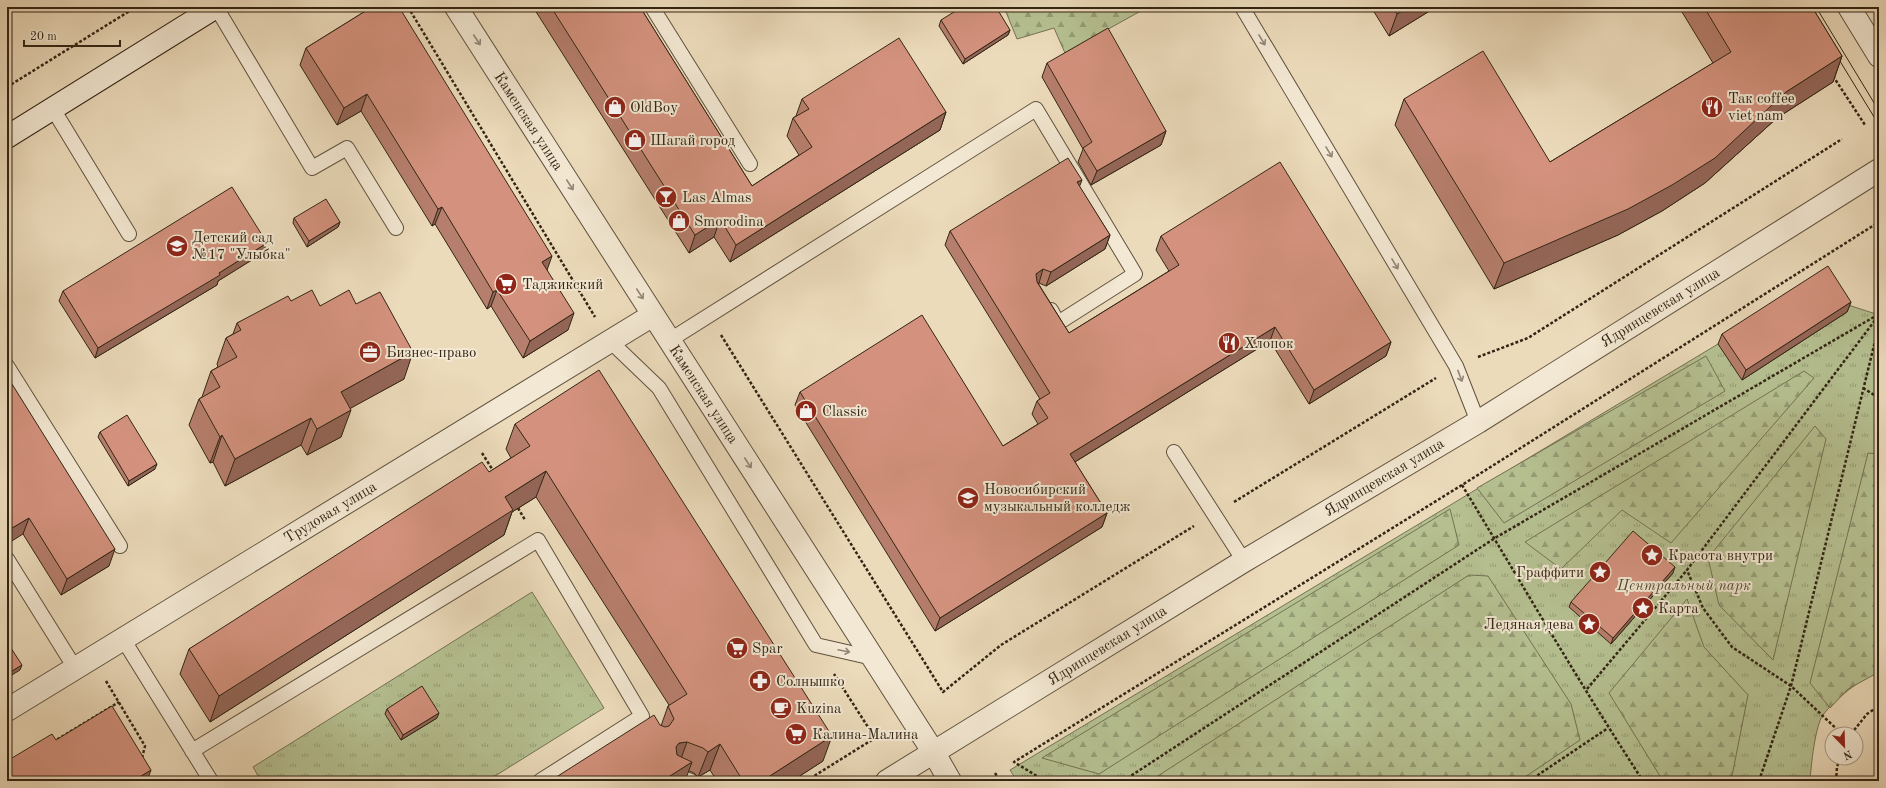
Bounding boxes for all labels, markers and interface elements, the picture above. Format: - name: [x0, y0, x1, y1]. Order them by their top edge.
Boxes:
- scale bar: [24, 22, 120, 48]
- text: 20 m: [30, 31, 57, 43]
- one-way arrow: [473, 34, 481, 45]
- one-way arrow: [1258, 34, 1266, 46]
- street label: Каменская улица: [490, 70, 565, 174]
- place label: Так coffee viet nam: [1728, 92, 1795, 124]
- shop icon: OldBoy: [602, 94, 628, 120]
- restaurant icon: Так coffee viet nam: [1699, 94, 1725, 120]
- place label: OldBoy: [630, 101, 678, 116]
- shop icon: Шагай город: [622, 127, 648, 153]
- place label: Шагай город: [650, 134, 736, 149]
- one-way arrow: [1325, 146, 1333, 158]
- one-way arrow: [566, 179, 574, 190]
- bar icon: Las Almas: [653, 184, 679, 210]
- place label: Las Almas: [682, 191, 752, 206]
- shop icon: Smorodina: [666, 208, 692, 234]
- place label: Smorodina: [694, 215, 764, 230]
- place label: Детский сад №17 "Улыбка": [192, 231, 291, 263]
- school or university icon: Детский сад №17 "Улыбка": [164, 233, 190, 259]
- one-way arrow: [1392, 258, 1400, 270]
- street label: Ядринцевская улица: [1599, 265, 1723, 351]
- supermarket icon: Таджикский: [493, 271, 519, 297]
- place label: Таджикский: [522, 278, 603, 293]
- one-way arrow: [636, 288, 644, 299]
- restaurant icon: Хлопок: [1216, 330, 1242, 356]
- place label: Хлопок: [1244, 337, 1294, 352]
- office icon: Бизнес-право: [357, 339, 383, 365]
- street label: Каменская улица: [665, 343, 740, 447]
- place label: Бизнес-право: [386, 346, 476, 361]
- one-way arrow: [1457, 370, 1465, 382]
- shop icon: Classic: [793, 398, 819, 424]
- place label: Classic: [822, 405, 868, 420]
- street label: Ядринцевская улица: [1322, 436, 1448, 520]
- one-way arrow: [744, 457, 752, 468]
- street label: Трудовая улица: [282, 479, 380, 547]
- place label: Новосибирский музыкальный колледж: [984, 483, 1131, 515]
- school or university icon: Новосибирский музыкальный колледж: [955, 485, 981, 511]
- place icon: Красота внутри: [1639, 542, 1665, 568]
- place label: Красота внутри: [1668, 549, 1773, 564]
- place icon: Граффити: [1587, 559, 1613, 585]
- place label: Граффити: [1516, 566, 1584, 581]
- park label: Центральный парк: [1616, 579, 1751, 594]
- place icon: Карта: [1630, 595, 1656, 621]
- place label: Карта: [1658, 602, 1699, 617]
- street label: Ядринцевская улица: [1046, 603, 1170, 689]
- place icon: Ледяная дева: [1576, 611, 1602, 637]
- place label: Ледяная дева: [1484, 618, 1575, 633]
- supermarket icon: Spar: [724, 635, 750, 661]
- place label: Spar: [752, 642, 783, 657]
- one-way arrow: [837, 648, 850, 656]
- pharmacy icon: Солнышко: [747, 668, 773, 694]
- place label: Солнышко: [776, 675, 845, 690]
- cafe icon: Kuzina: [768, 695, 794, 721]
- place label: Kuzina: [796, 702, 842, 717]
- supermarket icon: Калина-Малина: [783, 721, 809, 747]
- north arrow: [1824, 726, 1864, 766]
- place label: Калина-Малина: [812, 728, 919, 743]
- text: N: [1841, 747, 1853, 761]

